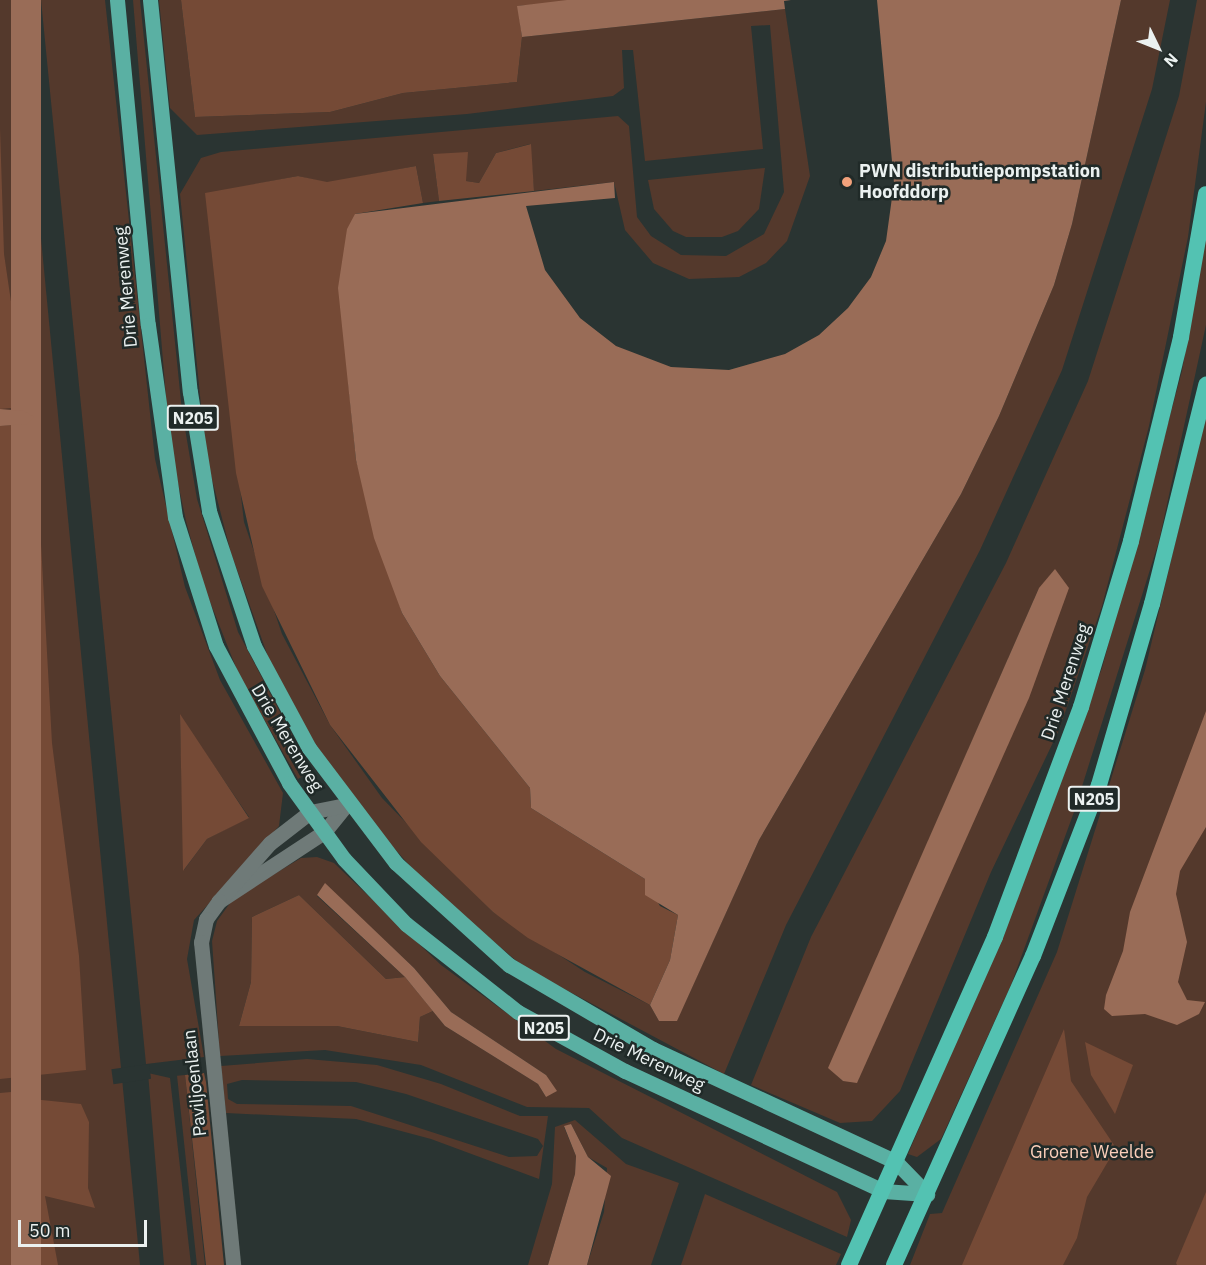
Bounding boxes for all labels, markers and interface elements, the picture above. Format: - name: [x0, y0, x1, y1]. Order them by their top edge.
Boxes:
- north arrow: [1128, 18, 1188, 78]
- text: N: [1160, 49, 1182, 71]
- place label: PWN distributiepompstation Hoofddorp: [859, 161, 1101, 204]
- marker: PWN distributiepompstation Hoofddorp: [840, 175, 854, 189]
- street label: Drie Merenweg: [110, 226, 142, 348]
- road number: N205: [166, 405, 220, 431]
- street label: Drie Merenweg: [1037, 621, 1095, 743]
- street label: Drie Merenweg: [246, 680, 328, 796]
- road number: N205: [1067, 786, 1121, 812]
- road number: N205: [517, 1015, 571, 1041]
- street label: Drie Merenweg: [590, 1024, 708, 1096]
- street label: Paviljoenlaan: [179, 1028, 211, 1138]
- park label: Groene Weelde: [1030, 1141, 1154, 1163]
- scale bar: [21, 1208, 150, 1246]
- text: 50 m: [29, 1219, 71, 1242]

